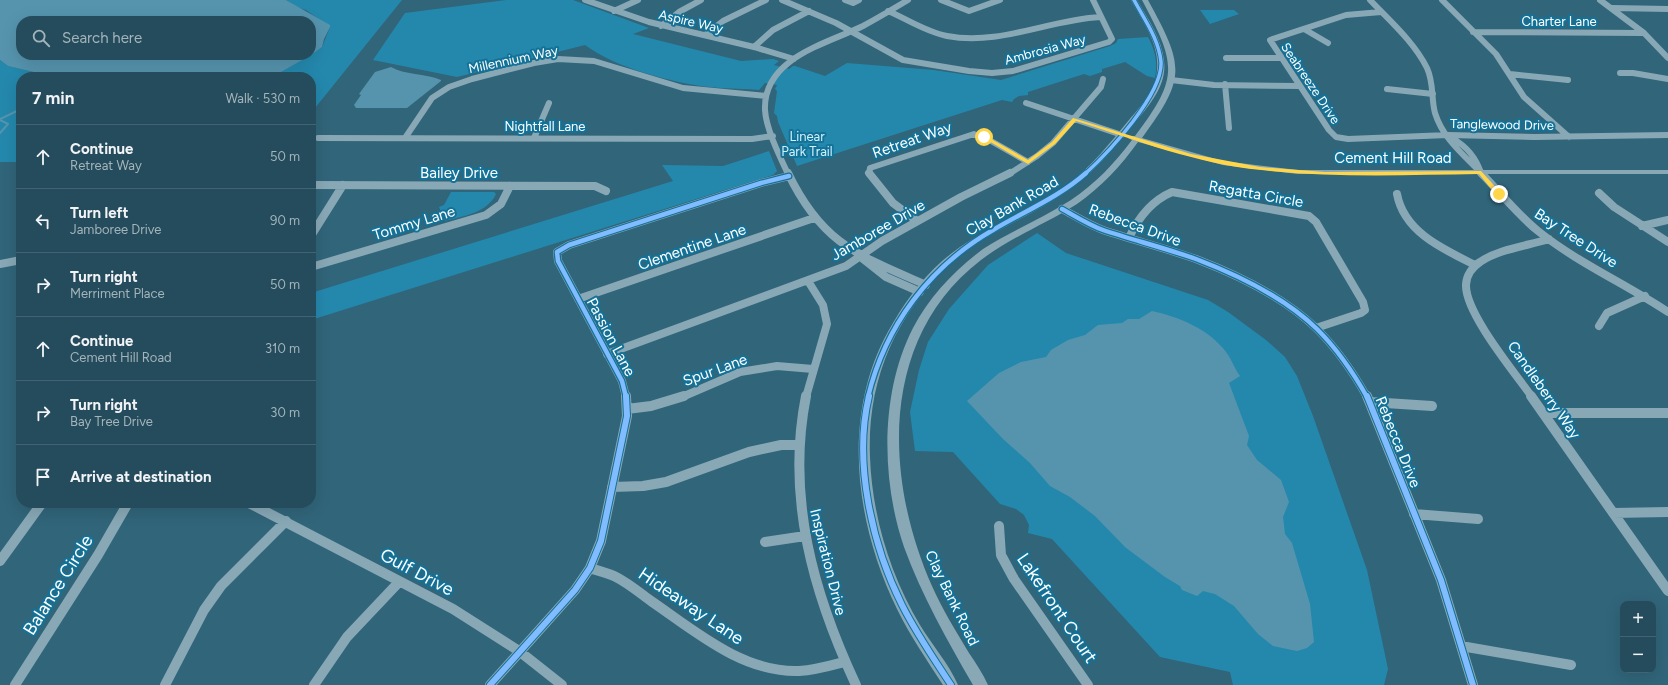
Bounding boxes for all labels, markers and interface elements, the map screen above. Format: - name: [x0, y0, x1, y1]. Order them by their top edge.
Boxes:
- street label: Aspire Way: [657, 7, 725, 36]
- street label: Charter Lane: [1522, 14, 1596, 29]
- search box: [16, 16, 316, 60]
- icon: search: [30, 27, 52, 49]
- text: Search here: [62, 29, 142, 47]
- street label: Ambrosia Way: [1003, 31, 1088, 68]
- street label: Seabreeze Drive: [1278, 40, 1343, 127]
- street label: Millennium Way: [467, 43, 559, 76]
- text: 7 min: [32, 88, 74, 108]
- text: Walk · 530 m: [225, 91, 300, 106]
- street label: Tanglewood Drive: [1450, 116, 1554, 133]
- street label: Retreat Way: [870, 118, 954, 162]
- street label: Nightfall Lane: [505, 119, 585, 134]
- route start: [975, 128, 993, 146]
- park label: Linear Park Trail: [781, 129, 833, 159]
- text: Continue: [70, 140, 133, 158]
- icon: ahead: [32, 146, 54, 168]
- text: 50 m: [270, 149, 300, 164]
- street label: Cement Hill Road: [1334, 149, 1452, 167]
- text: Retreat Way: [70, 158, 142, 173]
- street label: Bailey Drive: [420, 164, 498, 182]
- street label: Clay Bank Road: [962, 172, 1062, 240]
- street label: Regatta Circle: [1207, 177, 1305, 211]
- route end: [1490, 185, 1508, 203]
- street label: Jamboree Drive: [828, 196, 928, 264]
- street label: Rebecca Drive: [1086, 200, 1184, 250]
- street label: Tommy Lane: [371, 202, 457, 244]
- text: Turn left: [70, 204, 128, 222]
- street label: Bay Tree Drive: [1531, 204, 1621, 272]
- icon: left: [32, 210, 54, 232]
- text: 90 m: [270, 213, 300, 228]
- street label: Clementine Lane: [636, 220, 748, 274]
- text: Jamboree Drive: [70, 222, 161, 237]
- text: Turn right: [70, 268, 138, 286]
- icon: right: [32, 274, 54, 296]
- text: 50 m: [270, 277, 300, 292]
- text: Merriment Place: [70, 286, 165, 301]
- street label: Passion Lane: [583, 295, 639, 379]
- text: Continue: [70, 332, 133, 350]
- icon: ahead: [32, 338, 54, 360]
- street label: Candleberry Way: [1504, 338, 1584, 442]
- text: 310 m: [265, 341, 300, 356]
- text: Cement Hill Road: [70, 350, 172, 365]
- street label: Spur Lane: [680, 350, 750, 390]
- street label: Rebecca Drive: [1372, 394, 1424, 490]
- text: Turn right: [70, 396, 138, 414]
- icon: right: [32, 402, 54, 424]
- text: 30 m: [270, 405, 300, 420]
- text: Bay Tree Drive: [70, 414, 153, 429]
- icon: arrive: [32, 466, 54, 488]
- text: Arrive at destination: [70, 468, 211, 486]
- street label: Inspiration Drive: [806, 507, 850, 617]
- street label: Balance Circle: [18, 531, 98, 639]
- street label: Gulf Drive: [376, 543, 458, 601]
- street label: Clay Bank Road: [921, 547, 983, 649]
- street label: Lakefront Court: [1012, 549, 1102, 667]
- street label: Hideaway Lane: [634, 563, 748, 649]
- map controls: [1620, 601, 1656, 673]
- button: +: [1620, 601, 1656, 637]
- button: −: [1620, 637, 1656, 673]

